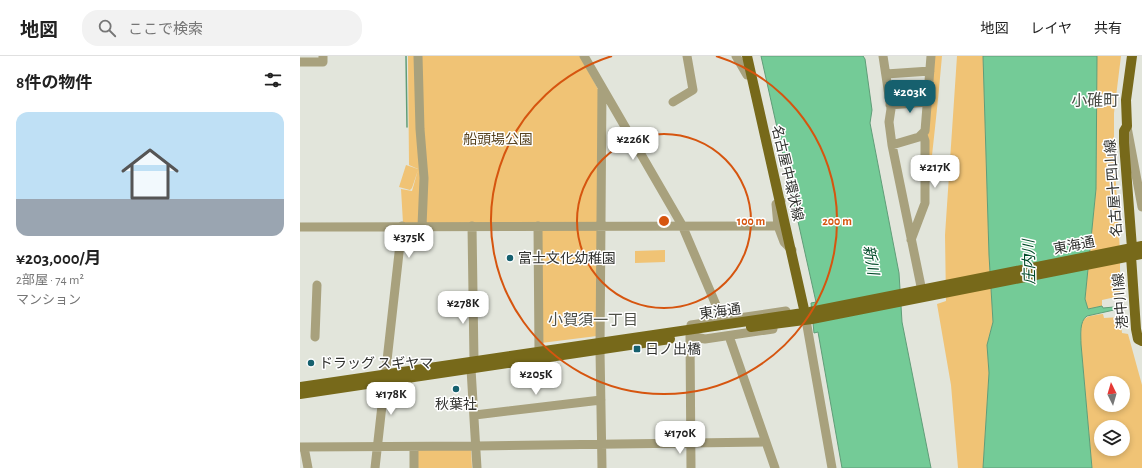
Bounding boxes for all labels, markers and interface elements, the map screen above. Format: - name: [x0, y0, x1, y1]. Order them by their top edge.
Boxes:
- search box: [82, 10, 362, 46]
- icon: search: [96, 17, 118, 39]
- text: 地図: [20, 21, 58, 40]
- text: ここで検索: [128, 22, 203, 37]
- text: 地図: [980, 22, 1008, 36]
- text: レイヤ: [1030, 22, 1072, 36]
- text: 共有: [1094, 22, 1122, 36]
- icon: filters: [262, 69, 284, 91]
- text: 8件の物件: [16, 74, 92, 91]
- pin: ¥203K: [882, 80, 938, 114]
- text: ¥203K: [894, 86, 926, 99]
- district label: 小碓町: [1071, 92, 1119, 109]
- street label: 名古屋中環状線: [769, 123, 807, 223]
- pin: ¥226K: [605, 127, 661, 161]
- park label: 船頭場公園: [463, 132, 533, 147]
- text: ¥226K: [617, 133, 649, 146]
- icon: home: [114, 138, 186, 210]
- street label: 名古屋十四山線: [1103, 139, 1124, 237]
- pin: ¥217K: [907, 155, 963, 189]
- text: ¥217K: [920, 161, 950, 174]
- centre of rings: [657, 214, 671, 228]
- text: 100 m: [737, 215, 765, 227]
- text: 200 m: [822, 215, 852, 227]
- pin: ¥375K: [381, 225, 437, 259]
- text: ¥375K: [393, 231, 425, 244]
- street label: 東海通: [1052, 234, 1096, 257]
- water label: 庄内川: [1021, 237, 1037, 285]
- water label: 新川: [861, 244, 882, 278]
- text: ¥203,000/月: [16, 250, 101, 267]
- place label: 富士文化幼稚園: [518, 251, 616, 266]
- marker: 富士文化幼稚園: [505, 253, 515, 263]
- street label: 港中川線: [1111, 272, 1130, 330]
- text: 2部屋 · 74 m²: [16, 274, 84, 287]
- pin: ¥278K: [435, 291, 491, 325]
- text: マンション: [16, 294, 81, 307]
- text: ¥278K: [447, 297, 479, 310]
- street label: 東海通: [698, 301, 742, 322]
- district label: 小賀須一丁目: [548, 312, 638, 328]
- place label: 日ノ出橋: [645, 342, 701, 357]
- marker: 日ノ出橋: [632, 344, 642, 354]
- place label: ドラッグ スギヤマ: [319, 356, 433, 371]
- marker: ドラッグ スギヤマ: [306, 358, 316, 368]
- pin: ¥205K: [508, 362, 564, 396]
- text: ¥205K: [520, 368, 552, 381]
- north arrow: [1094, 376, 1130, 412]
- map controls: [1094, 376, 1130, 456]
- pin: ¥178K: [363, 382, 419, 416]
- marker: 秋葉社: [451, 384, 461, 394]
- text: ¥178K: [375, 388, 407, 401]
- place label: 秋葉社: [435, 397, 477, 412]
- button: layers: [1094, 420, 1130, 456]
- pin: ¥170K: [652, 421, 708, 455]
- text: ¥170K: [664, 427, 696, 440]

